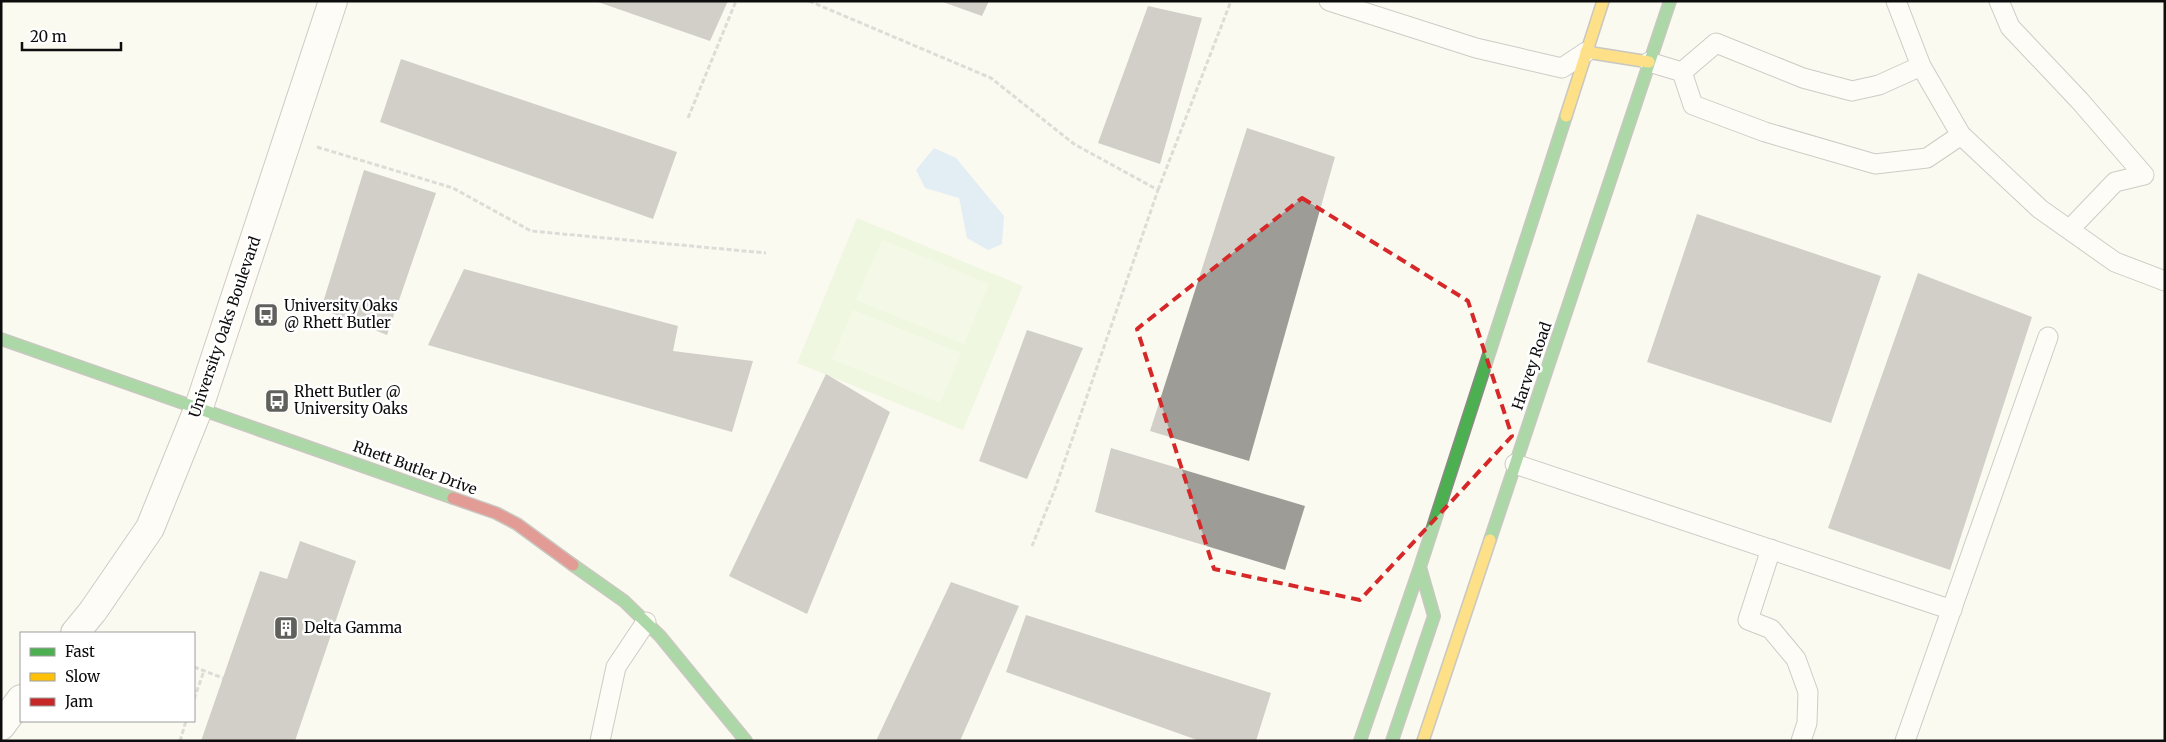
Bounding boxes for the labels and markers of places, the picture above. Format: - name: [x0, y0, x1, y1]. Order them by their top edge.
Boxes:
- place label: University Oaks @ Rhett Butler: [284, 296, 398, 332]
- bus stop icon: University Oaks @ Rhett Butler: [253, 302, 279, 328]
- place label: Rhett Butler @ University Oaks: [294, 382, 408, 418]
- bus stop icon: Rhett Butler @ University Oaks: [264, 388, 290, 414]
- building icon: Delta Gamma: [273, 615, 299, 641]
- place label: Delta Gamma: [304, 618, 402, 637]

